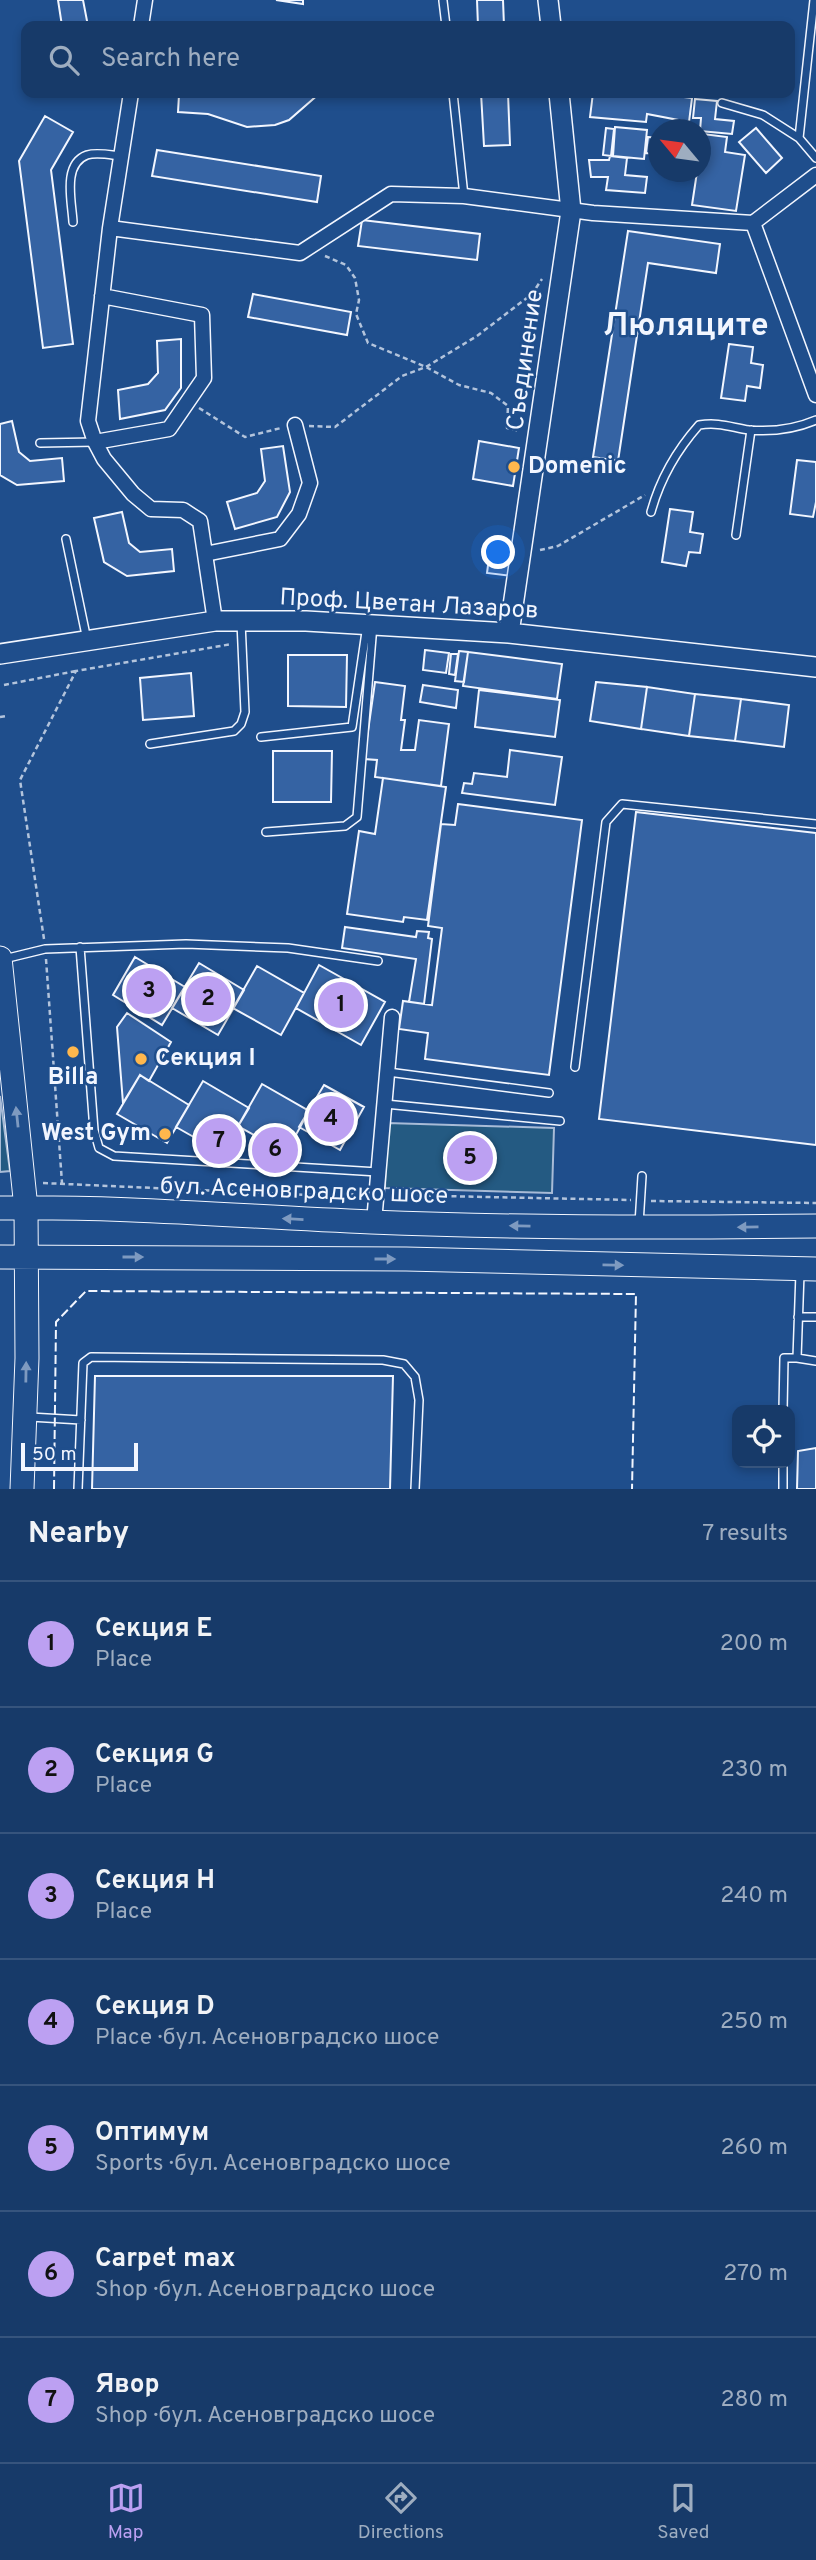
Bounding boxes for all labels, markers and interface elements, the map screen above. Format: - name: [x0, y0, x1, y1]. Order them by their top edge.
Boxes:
- search box: [21, 21, 795, 98]
- icon: search: [45, 41, 83, 79]
- text: Search here: [101, 43, 240, 76]
- north arrow: [648, 119, 711, 182]
- street label: Съединение: [501, 287, 551, 433]
- district label: Люляците: [603, 307, 769, 347]
- place label: Domenic: [528, 452, 627, 482]
- marker: Domenic: [506, 459, 522, 475]
- your location: [481, 535, 515, 569]
- street label: Проф. Цветан Лазаров: [279, 583, 539, 627]
- pin: 3: [126, 965, 172, 1017]
- pin: 2: [185, 973, 231, 1025]
- pin: 1: [318, 979, 364, 1031]
- marker: Billa: [65, 1044, 81, 1060]
- place label: Секция I: [155, 1044, 256, 1074]
- marker: Секция I: [133, 1051, 149, 1067]
- place label: Billa: [48, 1063, 98, 1093]
- pin: 4: [308, 1093, 354, 1145]
- one-way arrow: [11, 1106, 22, 1128]
- pin: 7: [196, 1115, 242, 1167]
- place label: West Gym: [41, 1119, 151, 1149]
- pin: 6: [252, 1124, 298, 1176]
- marker: West Gym: [157, 1126, 173, 1142]
- pin: 5: [447, 1132, 493, 1184]
- street label: бул. Асеновградско шосе: [159, 1172, 449, 1212]
- one-way arrow: [282, 1213, 304, 1224]
- one-way arrow: [509, 1220, 531, 1231]
- one-way arrow: [737, 1221, 759, 1233]
- one-way arrow: [122, 1251, 144, 1263]
- one-way arrow: [374, 1253, 396, 1265]
- one-way arrow: [602, 1259, 624, 1270]
- one-way arrow: [21, 1361, 32, 1383]
- map controls: [732, 1405, 795, 1468]
- button: locate: [732, 1405, 795, 1468]
- scale bar: [21, 1440, 138, 1472]
- text: 50 m: [32, 1443, 77, 1467]
- text: Nearby: [28, 1516, 129, 1553]
- text: 7 results: [702, 1520, 788, 1549]
- text: Секция E: [95, 1613, 212, 1646]
- text: 1: [46, 1630, 56, 1659]
- text: 200 m: [720, 1630, 788, 1659]
- text: Place: [95, 1646, 152, 1675]
- text: Секция G: [95, 1739, 214, 1772]
- text: 2: [44, 1756, 58, 1785]
- text: 230 m: [721, 1756, 788, 1785]
- text: Place: [95, 1772, 152, 1801]
- text: Секция H: [95, 1865, 215, 1898]
- text: 3: [44, 1882, 58, 1911]
- text: 240 m: [720, 1882, 788, 1911]
- text: Place: [95, 1898, 152, 1927]
- text: Секция D: [95, 1991, 215, 2024]
- text: 4: [44, 2008, 58, 2037]
- text: 250 m: [720, 2008, 788, 2037]
- text: Place · бул. Асеновградско шосе: [95, 2024, 439, 2053]
- text: Оптимум: [95, 2117, 209, 2150]
- text: 5: [44, 2134, 58, 2163]
- text: 260 m: [721, 2134, 788, 2163]
- text: Sports · бул. Асеновградско шосе: [95, 2150, 451, 2179]
- text: Carpet max: [95, 2243, 235, 2276]
- text: 6: [44, 2260, 58, 2289]
- text: 270 m: [723, 2260, 788, 2289]
- text: Shop · бул. Асеновградско шосе: [95, 2276, 435, 2305]
- text: Явор: [95, 2369, 159, 2402]
- text: 7: [45, 2386, 57, 2415]
- text: 280 m: [720, 2386, 788, 2415]
- text: Shop · бул. Асеновградско шосе: [95, 2402, 435, 2431]
- tab: Map: [107, 2479, 145, 2545]
- tab: Directions: [358, 2479, 444, 2545]
- tab: Saved: [657, 2479, 709, 2545]

